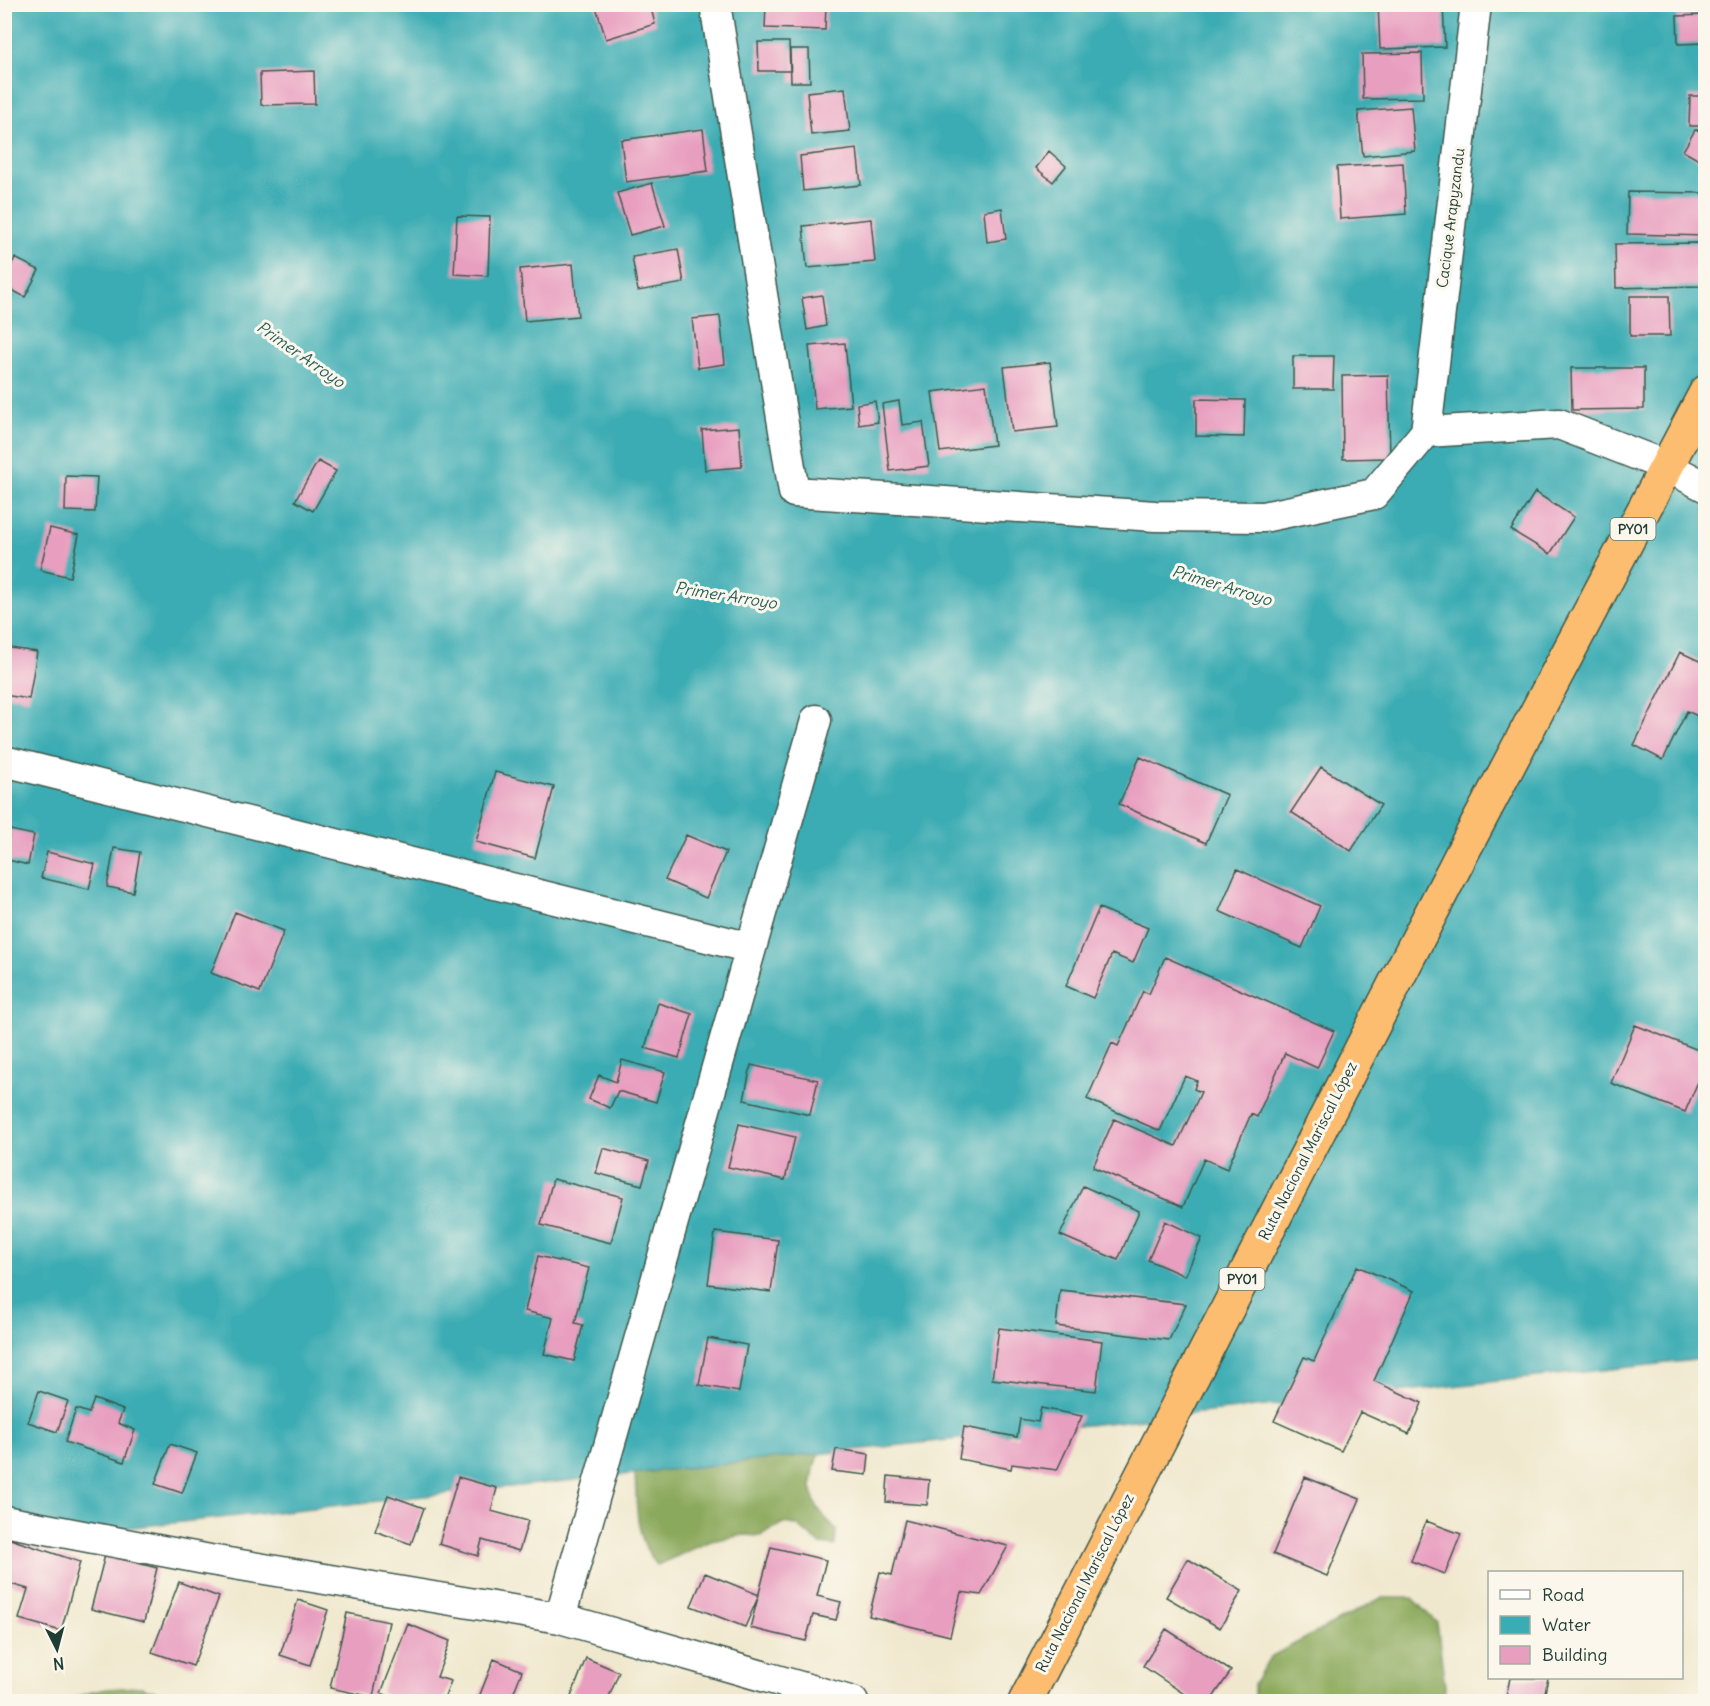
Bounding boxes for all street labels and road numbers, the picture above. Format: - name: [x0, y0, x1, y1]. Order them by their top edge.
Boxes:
- street label: Cacique Arapyzandu: [1432, 147, 1469, 289]
- road number: PY01: [1610, 518, 1656, 540]
- street label: Ruta Nacional Mariscal López: [1254, 1058, 1361, 1243]
- road number: PY01: [1220, 1268, 1264, 1290]
- street label: Ruta Nacional Mariscal López: [1031, 1490, 1138, 1675]

